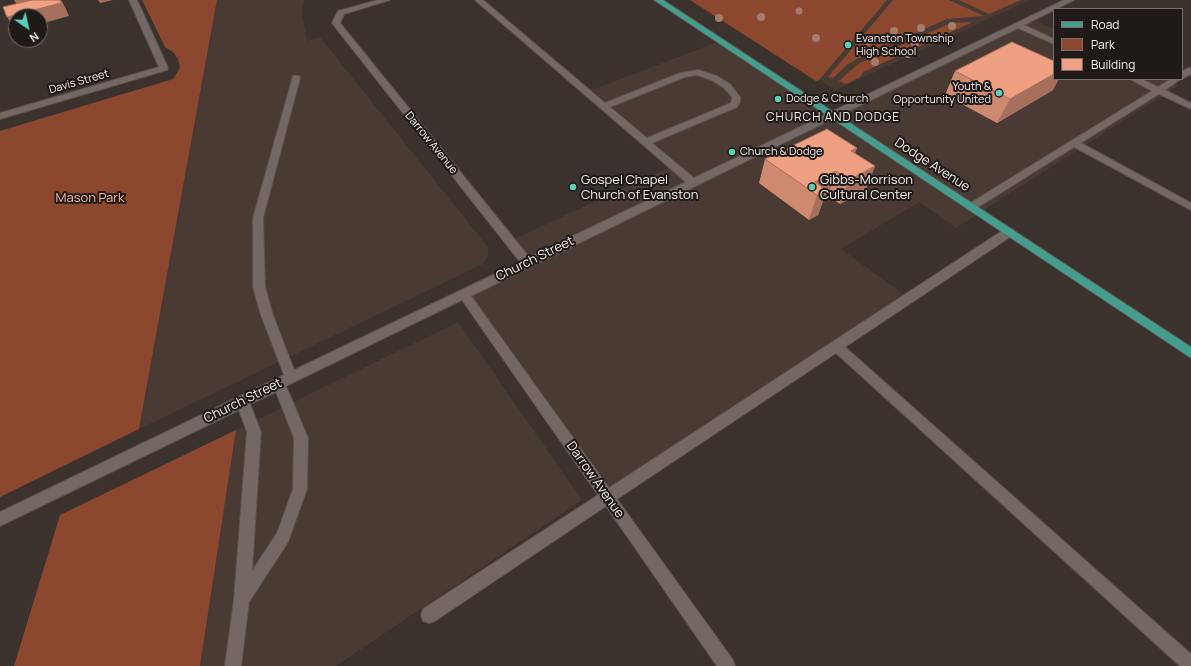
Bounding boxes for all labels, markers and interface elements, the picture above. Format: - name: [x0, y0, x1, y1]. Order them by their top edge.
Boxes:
- north arrow: [8, 8, 48, 48]
- legend: [1053, 8, 1183, 80]
- text: Road: [1091, 16, 1119, 33]
- text: N: [27, 29, 42, 46]
- place label: Evanston Township High School: [856, 32, 954, 58]
- text: Park: [1091, 36, 1115, 53]
- marker: Evanston Township High School: [843, 40, 853, 50]
- text: Building: [1091, 56, 1135, 73]
- street label: Davis Street: [48, 67, 110, 97]
- place label: Youth & Opportunity United: [893, 80, 991, 106]
- marker: Youth & Opportunity United: [994, 88, 1004, 98]
- place label: Dodge & Church: [786, 92, 868, 106]
- marker: Dodge & Church: [773, 94, 783, 104]
- street label: Darrow Avenue: [402, 109, 460, 177]
- district label: CHURCH AND DODGE: [766, 111, 900, 125]
- street label: Dodge Avenue: [891, 135, 973, 195]
- place label: Church & Dodge: [740, 145, 822, 159]
- marker: Church & Dodge: [727, 147, 737, 157]
- place label: Gospel Chapel Church of Evanston: [581, 172, 698, 203]
- place label: Gibbs-Morrison Cultural Center: [820, 172, 913, 203]
- marker: Gospel Chapel Church of Evanston: [568, 182, 578, 192]
- marker: Gibbs-Morrison Cultural Center: [807, 182, 817, 192]
- park label: Mason Park: [56, 190, 124, 206]
- street label: Church Street: [493, 233, 577, 285]
- street label: Church Street: [201, 375, 285, 427]
- street label: Darrow Avenue: [563, 439, 627, 521]

